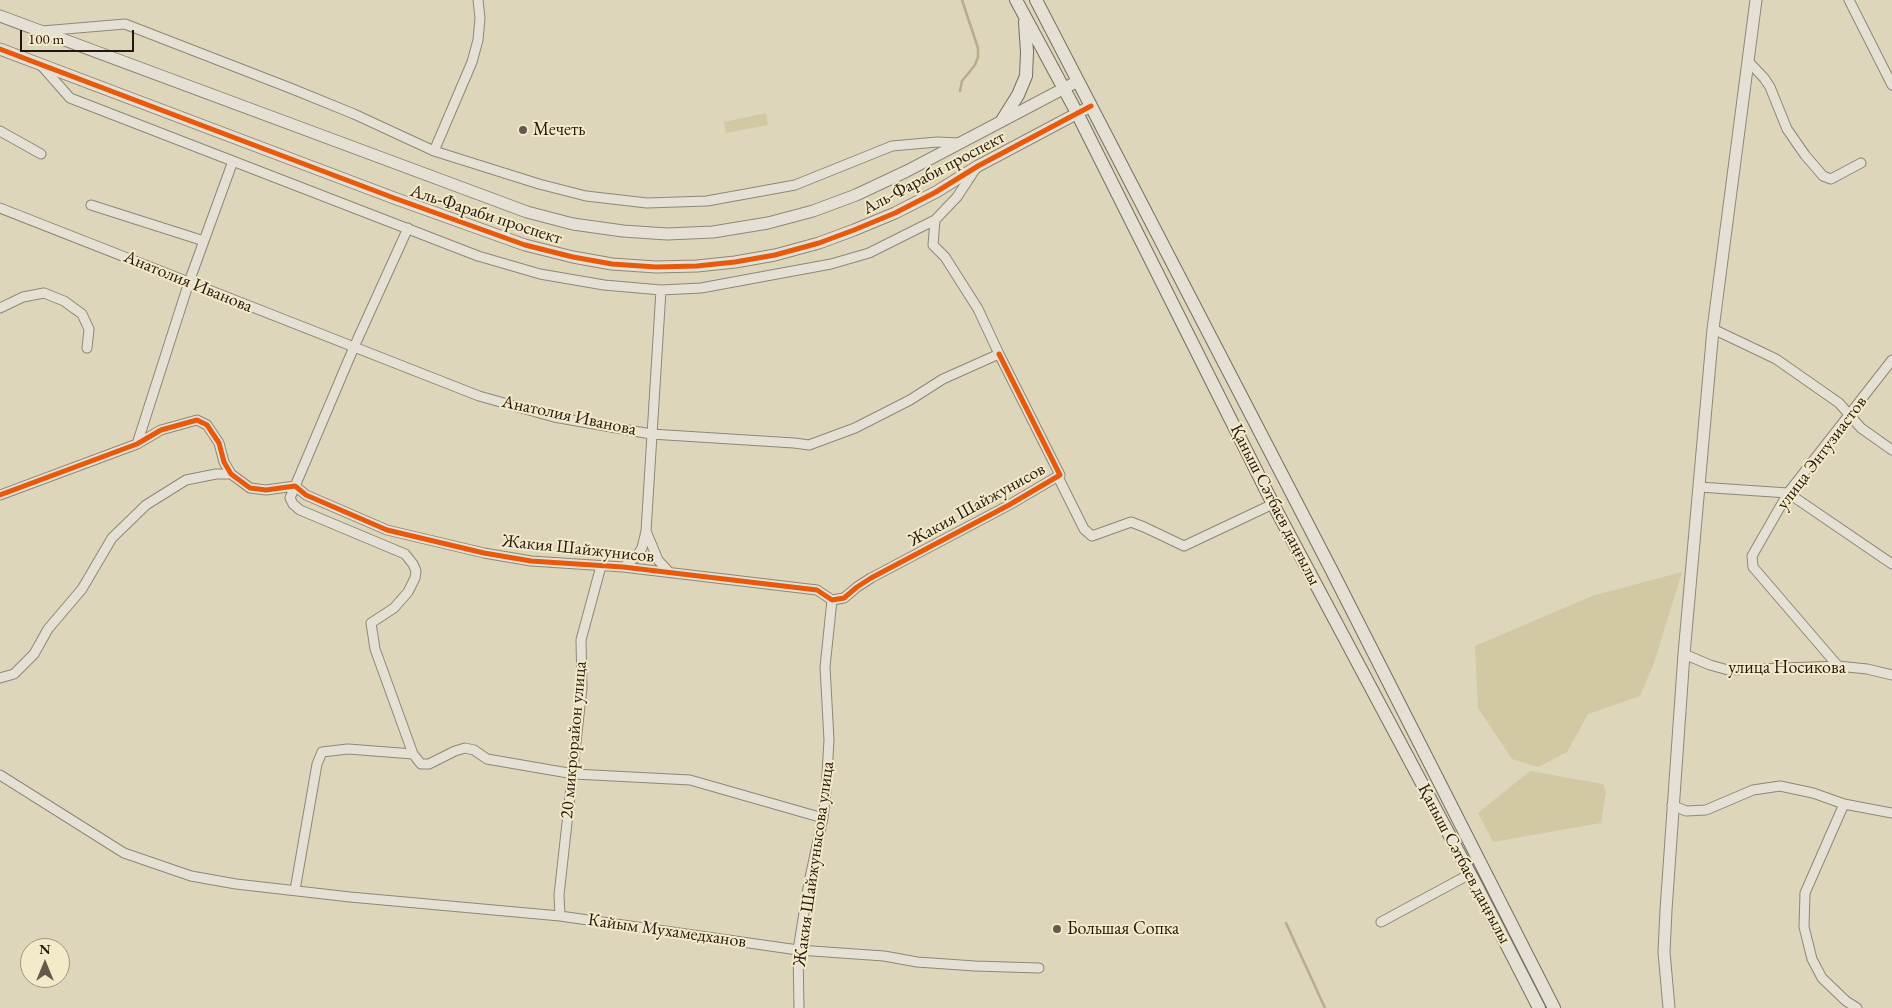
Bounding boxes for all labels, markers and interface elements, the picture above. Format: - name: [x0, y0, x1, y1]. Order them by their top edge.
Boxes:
- scale bar: [22, 20, 136, 52]
- text: 100 m: [28, 29, 64, 48]
- place label: Мечеть: [533, 119, 586, 141]
- marker: Мечеть: [517, 124, 529, 136]
- street label: Аль-Фараби проспект: [859, 126, 1009, 220]
- street label: Аль-Фараби проспект: [407, 180, 565, 250]
- street label: Анатолия Иванова: [120, 246, 256, 318]
- street label: Анатолия Иванова: [500, 391, 638, 441]
- street label: улица Энтузиастов: [1772, 392, 1872, 514]
- street label: Қаныш Сәтбаев даңғылы: [1225, 421, 1325, 589]
- street label: Жакия Шайжунисов: [905, 459, 1049, 551]
- street label: Жакия Шайжунисов: [501, 530, 655, 568]
- street label: улица Носикова: [1728, 657, 1846, 679]
- street label: 20 микрорайон улица: [556, 660, 592, 820]
- street label: Жакия Шайжунысова улица: [789, 760, 839, 968]
- street label: Қаныш Сәтбаев даңғылы: [1413, 780, 1515, 948]
- street label: Кайым Мухамедханов: [587, 909, 747, 953]
- place label: Большая Сопка: [1067, 918, 1179, 940]
- marker: Большая Сопка: [1051, 923, 1063, 935]
- north arrow: [20, 938, 70, 988]
- text: N: [39, 940, 51, 958]

